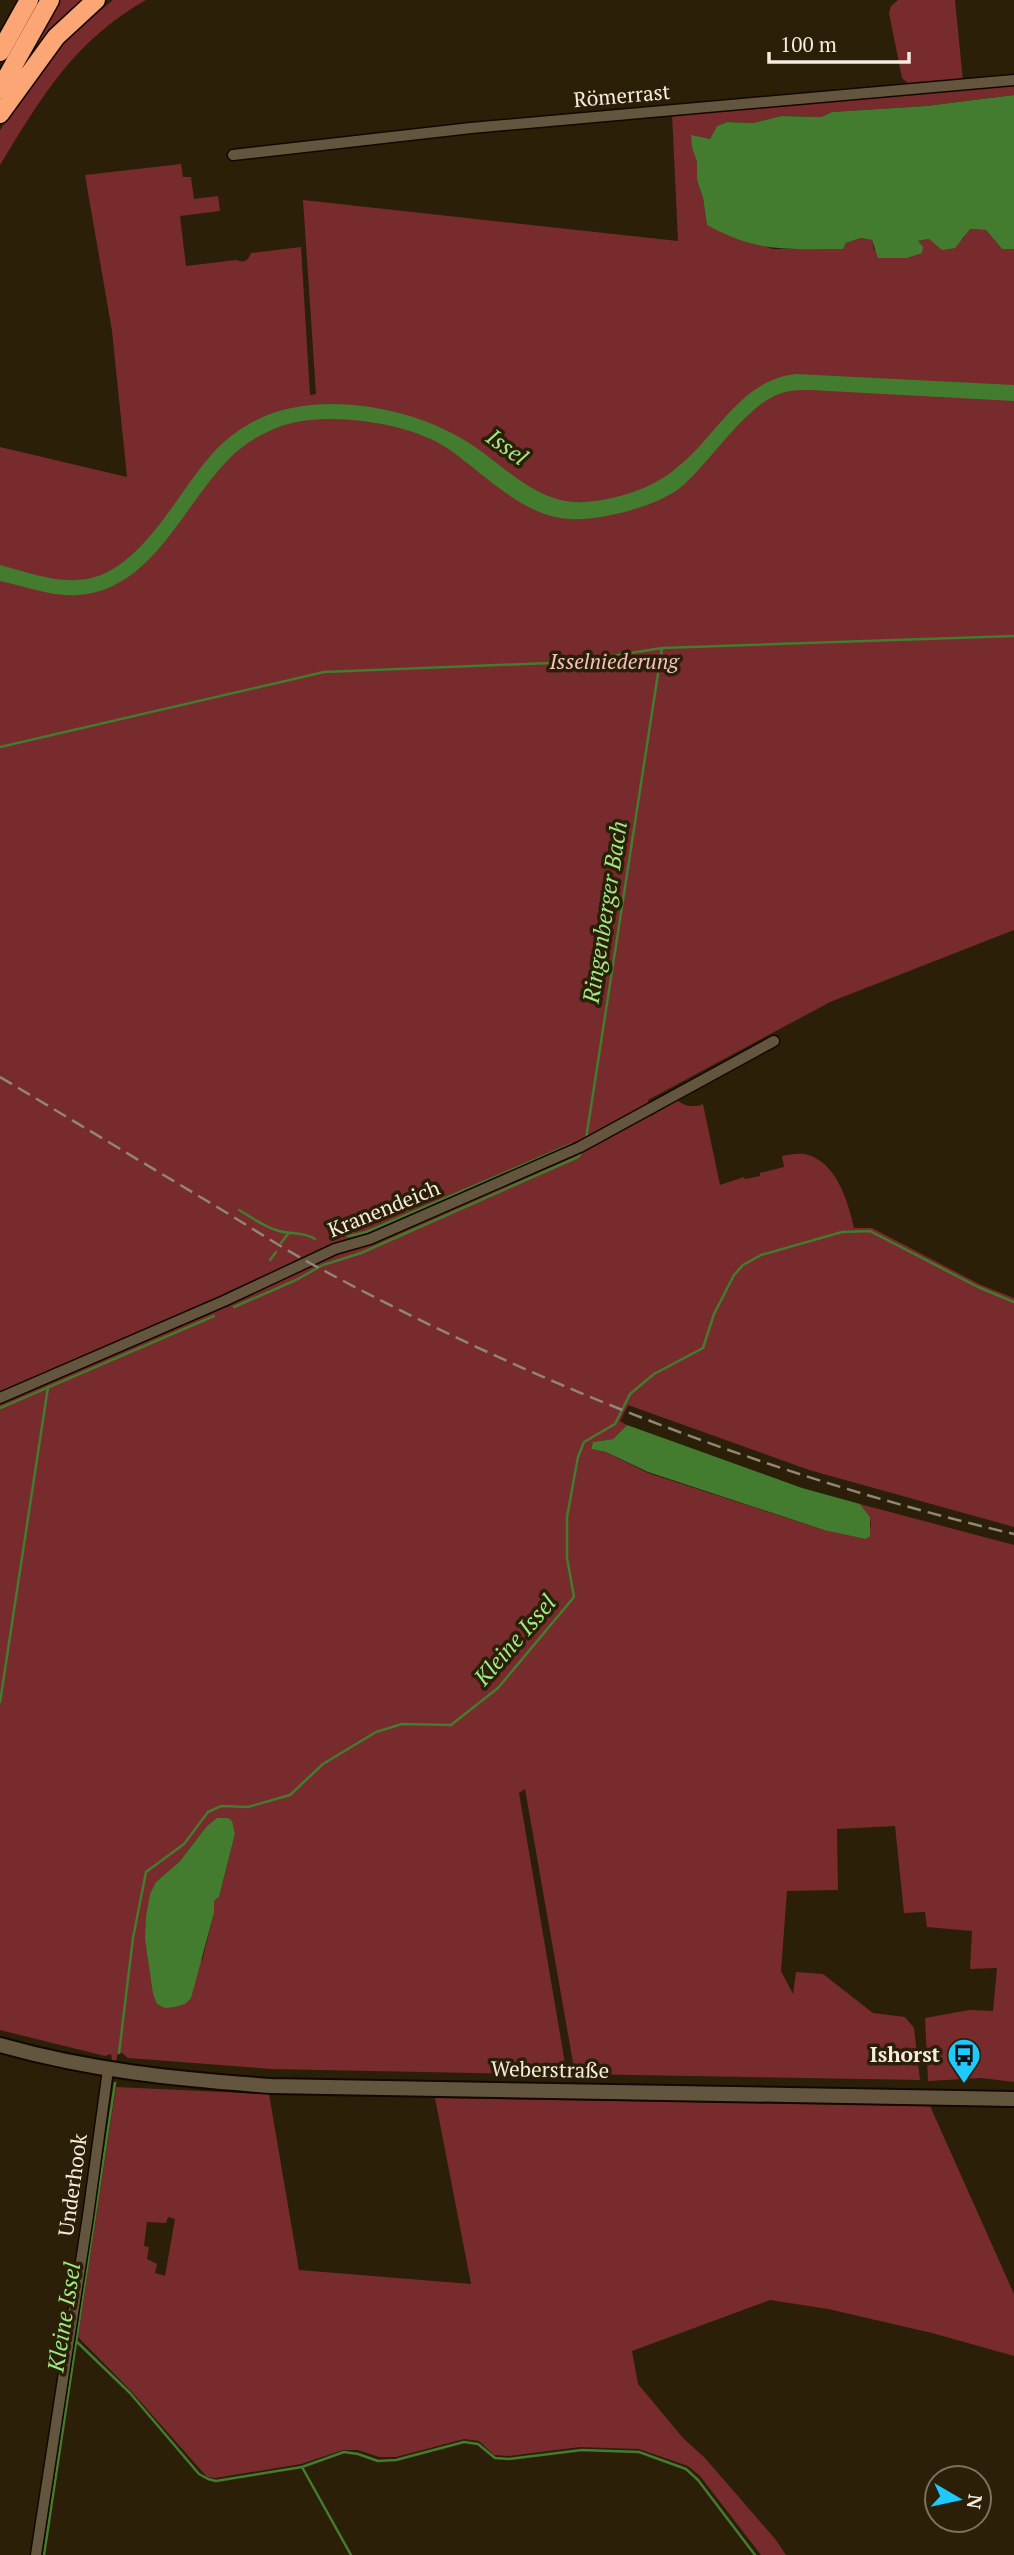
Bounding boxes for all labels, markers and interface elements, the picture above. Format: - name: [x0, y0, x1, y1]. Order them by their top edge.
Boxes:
- scale bar: [769, 21, 909, 65]
- text: 100 m: [780, 30, 837, 58]
- street label: Römerrast: [572, 77, 672, 113]
- water label: Issel: [480, 421, 535, 472]
- park label: Isselniederung: [548, 647, 680, 675]
- water label: Ringenberger Bach: [575, 819, 634, 1006]
- street label: Kranendeich: [323, 1173, 444, 1243]
- water label: Kleine Issel: [466, 1587, 563, 1692]
- bus stop icon: Ishorst: [945, 2036, 983, 2085]
- place label: Ishorst: [870, 2040, 941, 2068]
- street label: Weberstraße: [491, 2054, 609, 2084]
- street label: Underhook: [51, 2132, 93, 2238]
- water label: Kleine Issel: [39, 2259, 88, 2375]
- north arrow: [923, 2464, 993, 2534]
- text: N: [962, 2493, 989, 2511]

